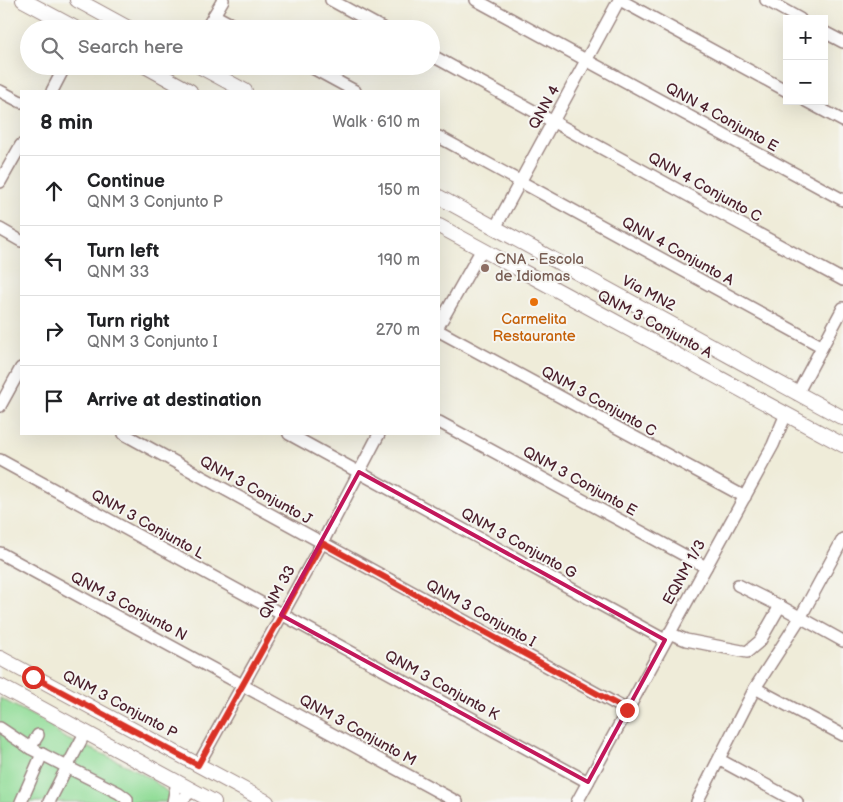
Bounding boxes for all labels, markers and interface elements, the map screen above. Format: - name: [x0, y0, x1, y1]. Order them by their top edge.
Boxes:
- map controls: [783, 15, 828, 105]
- button: +: [783, 15, 828, 60]
- search box: [20, 20, 440, 75]
- icon: search: [38, 34, 66, 62]
- text: Search here: [78, 36, 183, 59]
- button: −: [783, 60, 828, 105]
- street label: QNN 4 Conjunto E: [662, 79, 782, 156]
- street label: QNN 4: [525, 82, 564, 133]
- text: 8 min: [40, 110, 93, 135]
- text: Walk · 610 m: [332, 113, 420, 132]
- street label: QNN 4 Conjunto C: [645, 148, 765, 227]
- text: Continue: [87, 170, 165, 193]
- icon: ahead: [40, 177, 68, 205]
- text: 150 m: [378, 181, 420, 200]
- text: QNM 3 Conjunto P: [87, 193, 223, 212]
- street label: QNN 4 Conjunto A: [618, 213, 738, 291]
- text: Turn left: [87, 240, 159, 263]
- icon: left: [40, 247, 68, 275]
- place label: CNA - Escola de Idiomas: [495, 250, 584, 286]
- text: 190 m: [378, 251, 420, 270]
- marker: CNA - Escola de Idiomas: [479, 262, 491, 274]
- text: QNM 33: [87, 263, 149, 282]
- street label: Via MN2: [619, 271, 679, 316]
- street label: QNM 3 Conjunto A: [594, 286, 716, 363]
- marker: Carmelita Restaurante: [528, 296, 540, 308]
- text: Turn right: [87, 310, 170, 333]
- place label: Carmelita Restaurante: [492, 310, 576, 346]
- icon: right: [40, 317, 68, 345]
- text: 270 m: [376, 321, 420, 340]
- text: QNM 3 Conjunto I: [87, 333, 218, 352]
- street label: QNM 3 Conjunto C: [538, 362, 660, 441]
- icon: arrive: [40, 387, 68, 415]
- text: Arrive at destination: [87, 389, 262, 412]
- street label: QNM 3 Conjunto E: [519, 442, 640, 521]
- street label: QNM 3 Conjunto J: [196, 452, 316, 530]
- street label: QNM 3 Conjunto L: [88, 485, 208, 564]
- street label: QNM 3 Conjunto G: [458, 504, 580, 583]
- street label: EQNM 1/3: [659, 536, 710, 608]
- street label: QNM 33: [255, 562, 300, 622]
- street label: QNM 3 Conjunto N: [67, 568, 190, 645]
- street label: QNM 3 Conjunto I: [423, 575, 539, 652]
- street label: QNM 3 Conjunto K: [381, 646, 502, 725]
- route start: [22, 666, 45, 689]
- street label: QNM 3 Conjunto P: [59, 666, 181, 743]
- street label: QNM 3 Conjunto M: [296, 690, 420, 770]
- route end: [616, 699, 639, 722]

